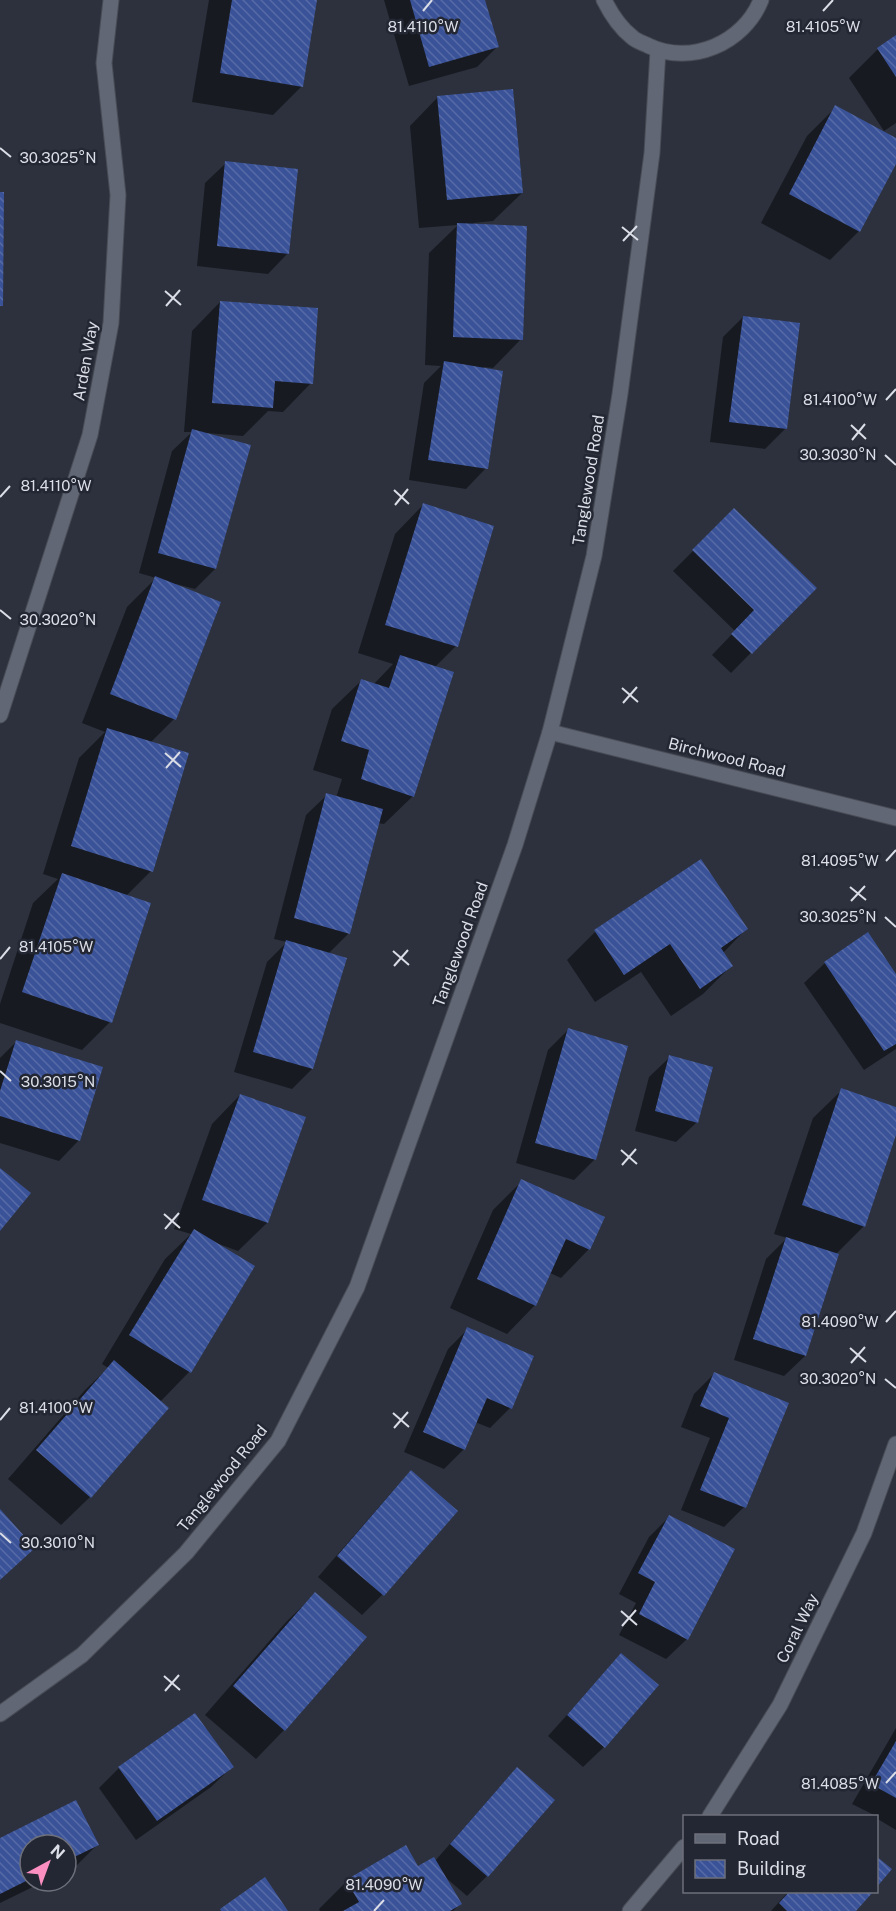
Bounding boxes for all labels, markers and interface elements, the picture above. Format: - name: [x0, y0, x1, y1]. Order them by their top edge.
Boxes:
- text: 81.4110°W: [387, 18, 459, 35]
- text: 81.4105°W: [786, 18, 860, 35]
- text: 30.3025°N: [19, 149, 97, 166]
- street label: Arden Way: [69, 319, 102, 402]
- text: 81.4100°W: [803, 391, 877, 408]
- street label: Tanglewood Road: [569, 414, 608, 547]
- text: 30.3030°N: [799, 446, 877, 463]
- text: 81.4110°W: [20, 477, 92, 494]
- text: 30.3020°N: [20, 611, 96, 628]
- street label: Birchwood Road: [666, 734, 787, 781]
- text: 81.4095°W: [801, 852, 879, 869]
- street label: Tanglewood Road: [429, 879, 492, 1009]
- text: 30.3025°N: [799, 908, 877, 925]
- text: 81.4105°W: [19, 938, 93, 955]
- text: 30.3015°N: [21, 1073, 95, 1090]
- text: 81.4090°W: [801, 1313, 879, 1330]
- text: 30.3020°N: [800, 1370, 876, 1387]
- text: 81.4100°W: [19, 1399, 93, 1416]
- street label: Tanglewood Road: [174, 1421, 271, 1535]
- text: 30.3010°N: [21, 1534, 95, 1551]
- street label: Coral Way: [772, 1590, 823, 1666]
- text: 81.4085°W: [801, 1775, 879, 1792]
- legend: [683, 1815, 878, 1893]
- text: Road: [737, 1828, 780, 1849]
- north arrow: [18, 1833, 78, 1893]
- text: N: [47, 1841, 68, 1863]
- text: Building: [737, 1858, 806, 1879]
- text: 81.4090°W: [345, 1876, 423, 1893]

